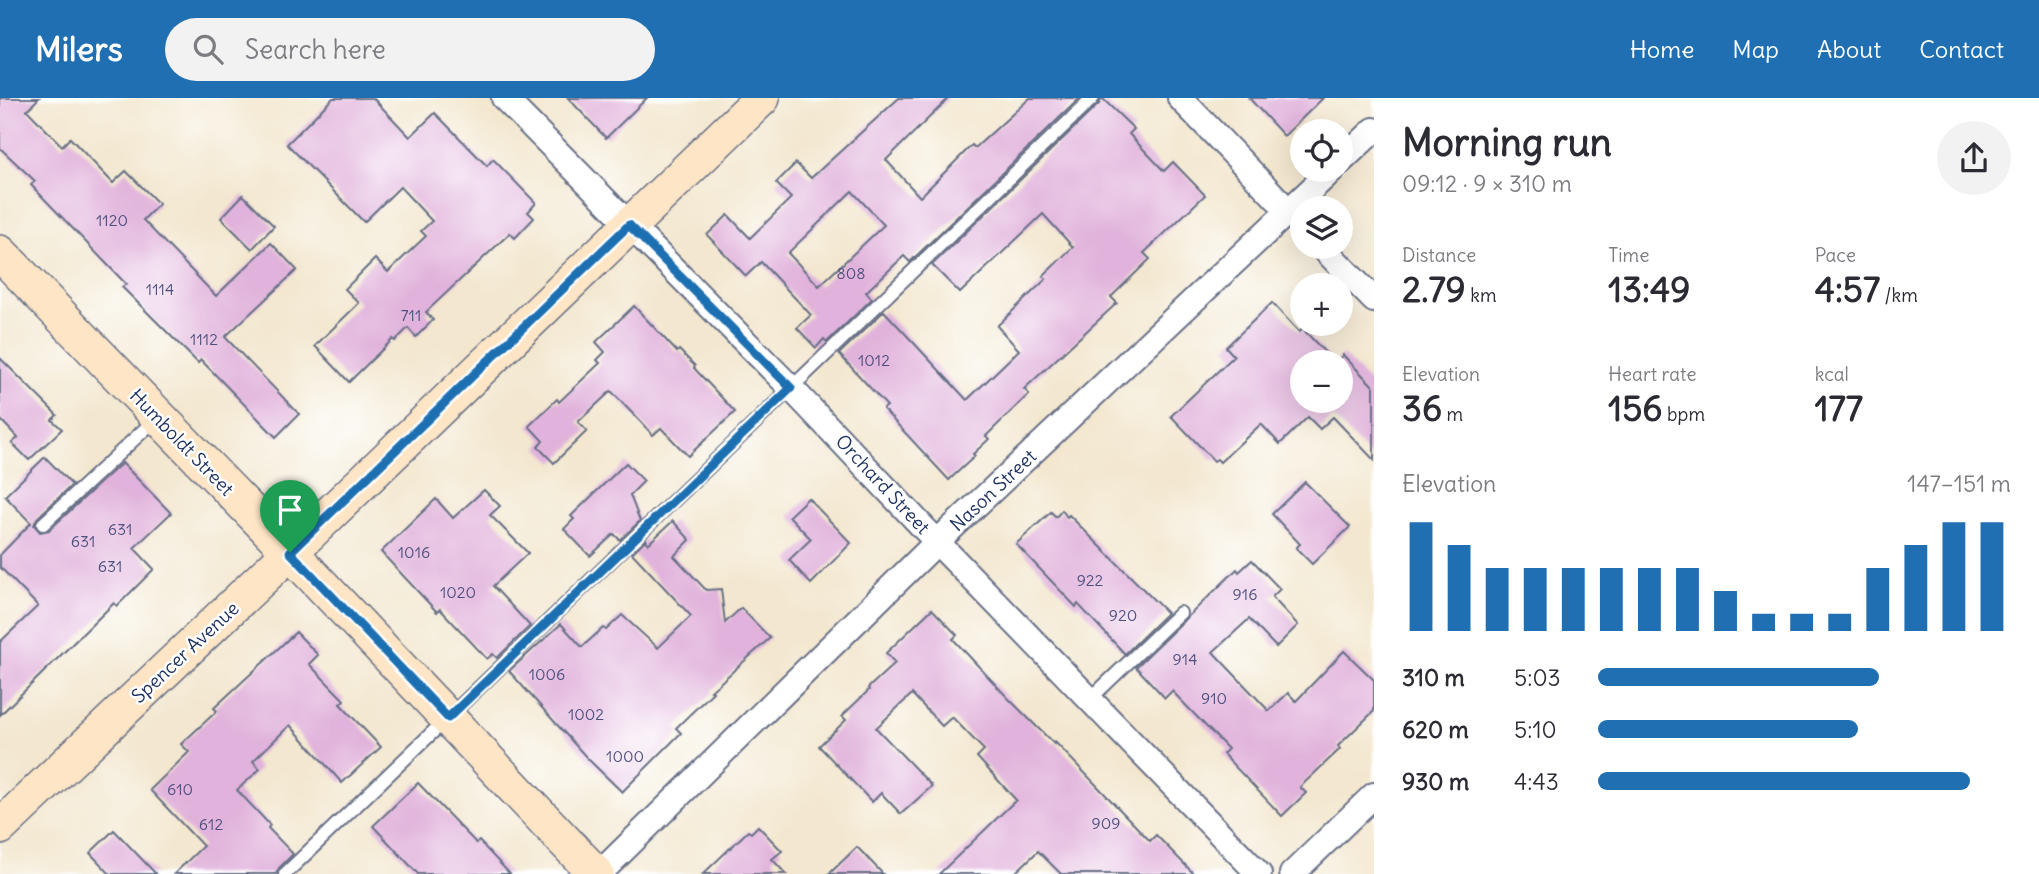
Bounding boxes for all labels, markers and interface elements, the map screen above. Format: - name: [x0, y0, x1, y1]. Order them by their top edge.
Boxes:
- search box: [165, 18, 655, 81]
- text: Milers: [35, 28, 123, 70]
- icon: search: [189, 30, 227, 68]
- text: Search here: [245, 33, 386, 66]
- text: Home: [1630, 34, 1694, 64]
- text: Map: [1732, 34, 1779, 64]
- text: About: [1817, 34, 1881, 64]
- text: Contact: [1919, 34, 2004, 64]
- map controls: [1290, 119, 1353, 413]
- button: locate: [1290, 119, 1353, 182]
- text: Morning run: [1402, 119, 1612, 166]
- button: share: [1937, 121, 2011, 195]
- text: 09:12 · 9 × 310 m: [1402, 169, 1572, 198]
- button: layers: [1290, 196, 1353, 259]
- house number: 1120: [96, 210, 128, 230]
- text: Distance: [1402, 243, 1476, 267]
- text: Time: [1608, 243, 1649, 267]
- text: Pace: [1815, 243, 1856, 267]
- house number: 808: [837, 263, 865, 283]
- text: 2.79: [1402, 267, 1466, 311]
- text: 13:49: [1608, 267, 1690, 311]
- text: 4:57: [1815, 267, 1880, 311]
- button: +: [1290, 273, 1353, 336]
- house number: 1114: [146, 279, 174, 299]
- text: km: [1466, 283, 1497, 307]
- text: /km: [1880, 283, 1918, 307]
- house number: 711: [401, 305, 421, 325]
- house number: 1112: [190, 329, 218, 349]
- house number: 1012: [858, 350, 890, 370]
- button: −: [1290, 350, 1353, 413]
- text: Elevation: [1402, 362, 1480, 386]
- text: Heart rate: [1608, 362, 1696, 386]
- text: kcal: [1815, 362, 1849, 386]
- street label: Humboldt Street: [125, 383, 239, 501]
- text: 36: [1402, 386, 1442, 430]
- text: 156: [1608, 386, 1663, 430]
- text: 177: [1815, 386, 1863, 430]
- text: m: [1442, 402, 1463, 426]
- text: bpm: [1663, 402, 1705, 426]
- street label: Orchard Street: [831, 429, 935, 539]
- street label: Nason Street: [945, 444, 1041, 536]
- text: Elevation: [1402, 469, 1496, 498]
- text: 147–151 m: [1907, 469, 2011, 498]
- pin: [260, 480, 320, 552]
- icon: arrive: [271, 491, 309, 529]
- house number: 631: [108, 519, 132, 539]
- house number: 631: [71, 531, 95, 551]
- house number: 1016: [398, 542, 430, 562]
- house number: 631: [98, 556, 122, 576]
- house number: 922: [1077, 570, 1104, 590]
- house number: 1020: [440, 582, 476, 602]
- house number: 916: [1233, 584, 1257, 604]
- street label: Spencer Avenue: [126, 596, 244, 708]
- house number: 920: [1109, 605, 1137, 625]
- house number: 914: [1173, 649, 1197, 669]
- text: 310 m: [1402, 663, 1465, 692]
- text: 5:03: [1514, 663, 1561, 692]
- house number: 1006: [529, 664, 565, 684]
- house number: 910: [1201, 688, 1227, 708]
- house number: 1002: [568, 704, 604, 724]
- text: 620 m: [1402, 715, 1469, 744]
- text: 5:10: [1514, 715, 1557, 744]
- house number: 1000: [606, 746, 644, 766]
- text: 930 m: [1402, 767, 1469, 796]
- text: 4:43: [1514, 767, 1559, 796]
- house number: 610: [167, 779, 193, 799]
- house number: 909: [1092, 813, 1120, 833]
- house number: 612: [199, 814, 223, 834]

